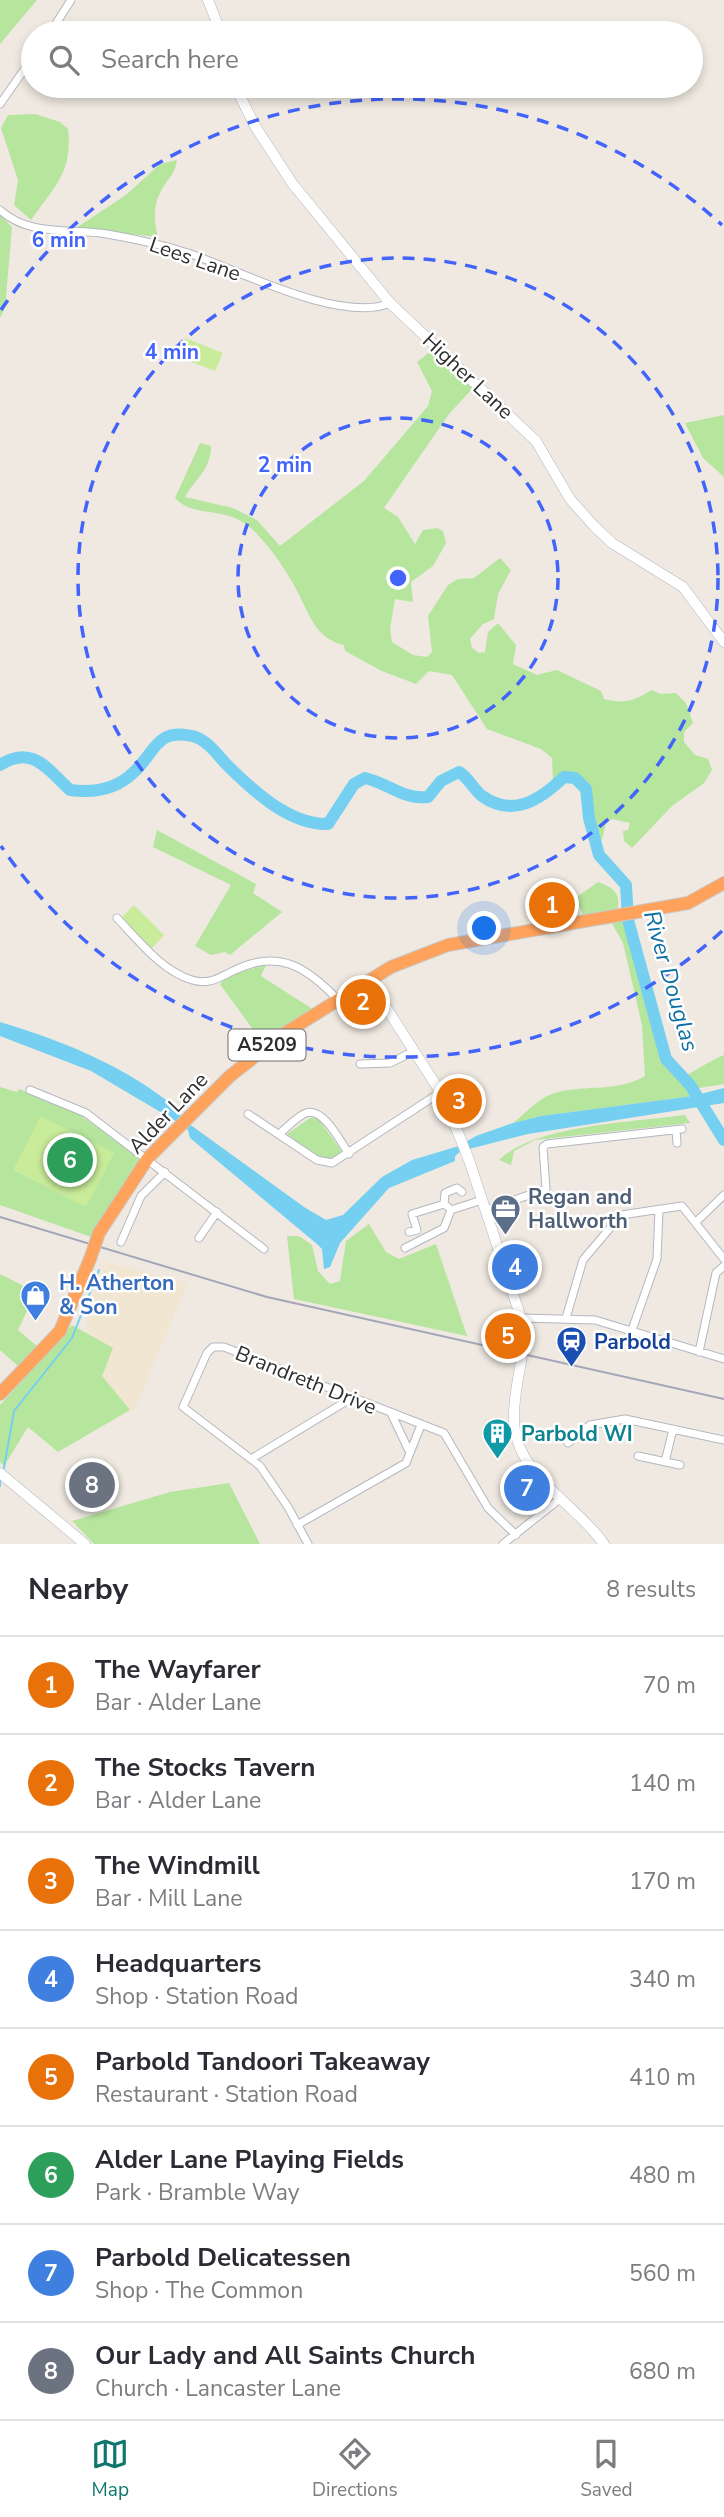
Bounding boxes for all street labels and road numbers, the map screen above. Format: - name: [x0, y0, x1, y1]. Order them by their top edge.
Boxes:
- street label: Lees Lane: [146, 230, 244, 288]
- street label: Higher Lane: [416, 327, 520, 425]
- road number: A5209: [229, 1030, 306, 1060]
- street label: Alder Lane: [122, 1066, 214, 1160]
- street label: Brandreth Drive: [231, 1339, 381, 1421]

